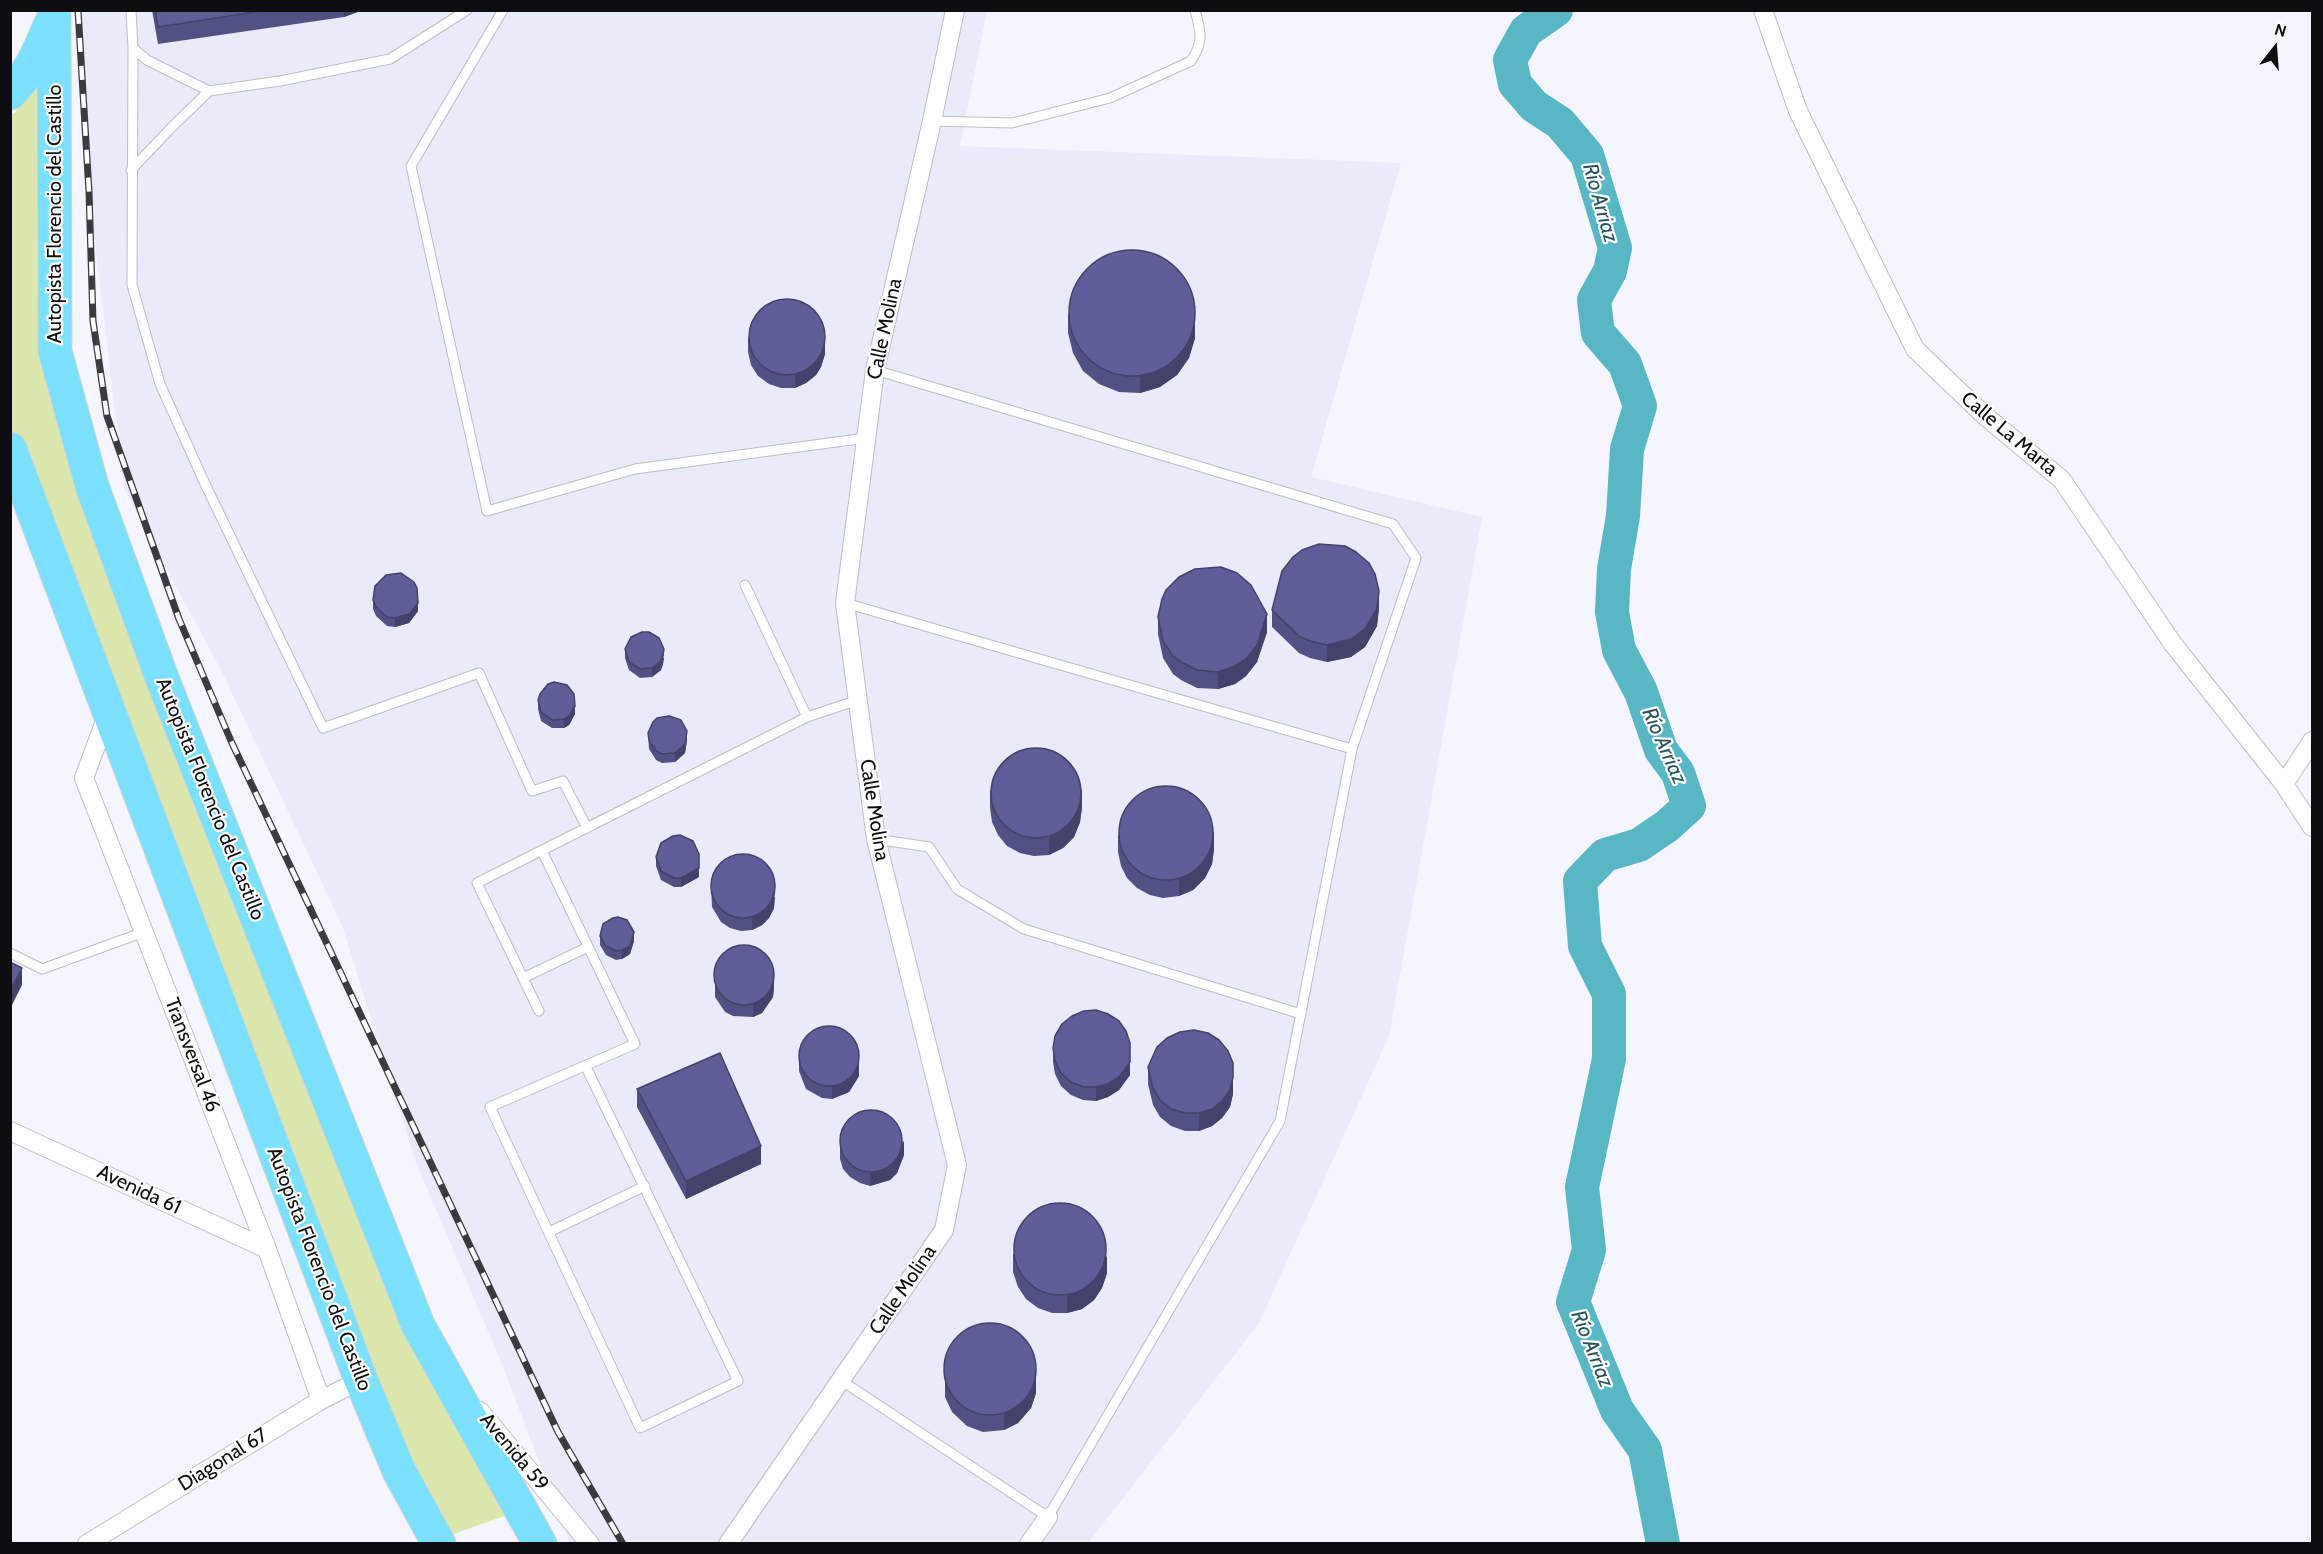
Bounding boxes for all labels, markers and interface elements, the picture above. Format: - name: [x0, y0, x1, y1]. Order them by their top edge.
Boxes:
- north arrow: [2245, 18, 2305, 78]
- text: N: [2272, 20, 2289, 41]
- street label: Autopista Florencio del Castillo: [43, 84, 67, 344]
- water label: Río Arriaz: [1577, 161, 1623, 245]
- street label: Calle Molina: [863, 276, 907, 382]
- street label: Calle La Marta: [1956, 387, 2062, 481]
- street label: Autopista Florencio del Castillo: [150, 674, 270, 924]
- water label: Río Arriaz: [1636, 704, 1692, 788]
- street label: Calle Molina: [854, 757, 894, 863]
- street label: Transversal 46: [159, 995, 225, 1115]
- street label: Autopista Florencio del Castillo: [261, 1144, 377, 1394]
- street label: Avenida 61: [93, 1160, 185, 1220]
- street label: Calle Molina: [864, 1241, 942, 1339]
- water label: Río Arriaz: [1565, 1307, 1619, 1391]
- street label: Avenida 59: [474, 1408, 554, 1496]
- street label: Diagonal 67: [174, 1423, 272, 1497]

